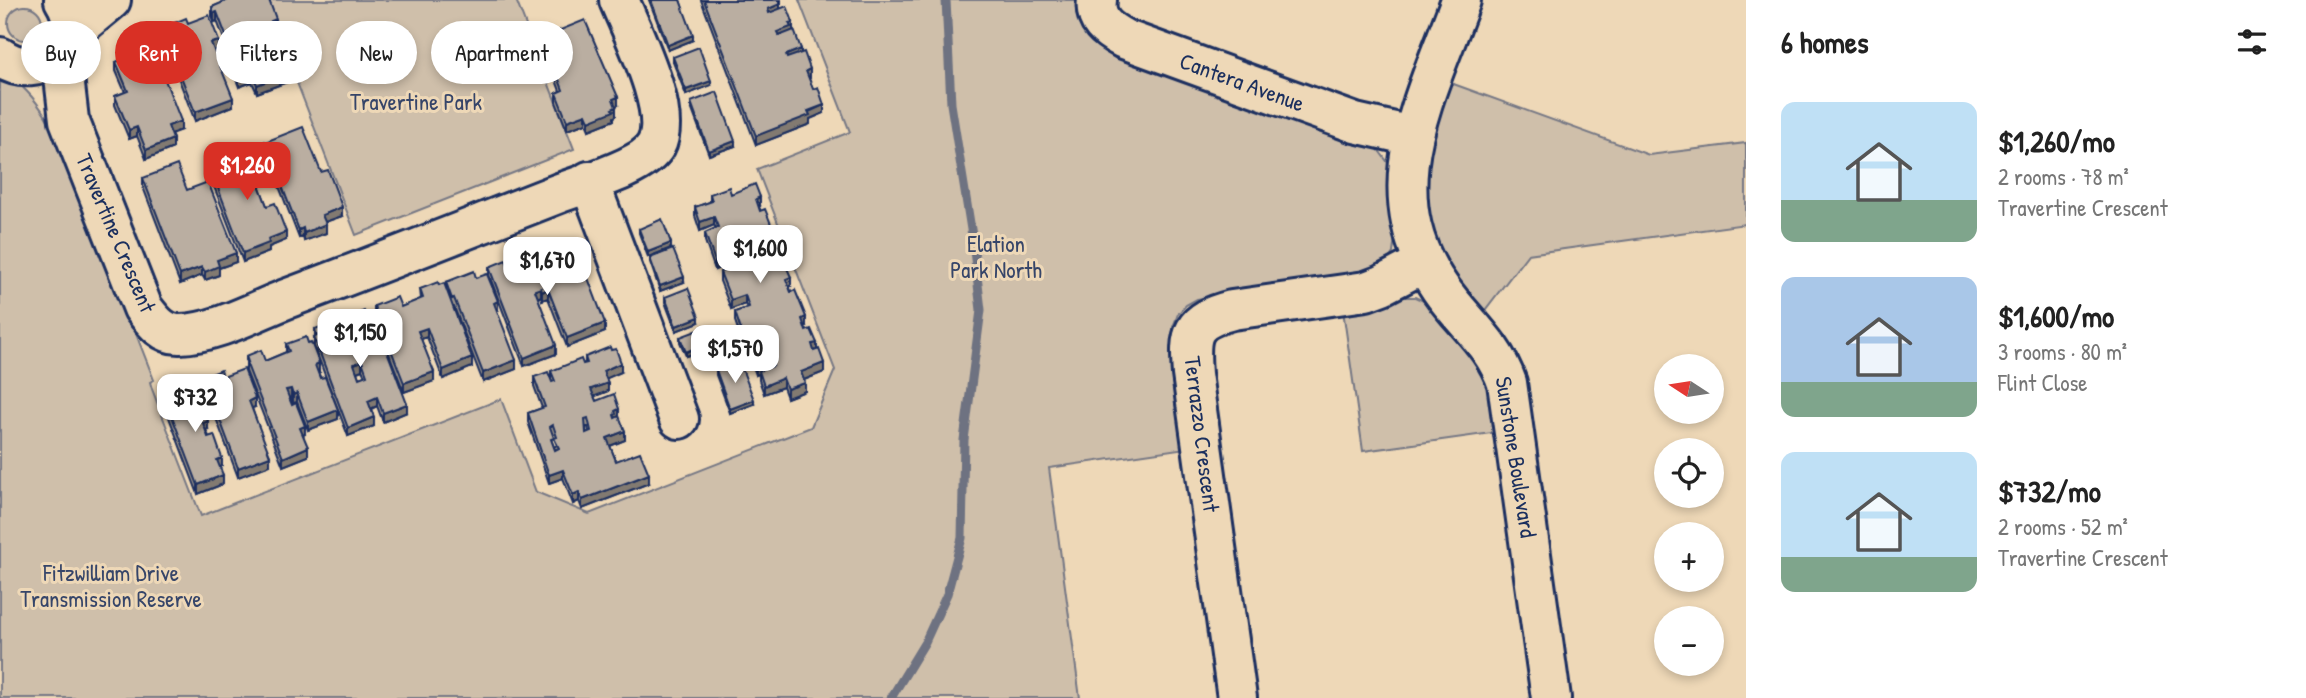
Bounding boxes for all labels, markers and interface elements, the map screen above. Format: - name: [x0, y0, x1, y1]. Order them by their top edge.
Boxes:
- chip: Buy: [21, 21, 101, 84]
- chip: Rent: [115, 21, 202, 84]
- chip: Filters: [216, 21, 322, 84]
- chip: New: [336, 21, 417, 84]
- chip: Apartment: [431, 21, 573, 84]
- text: 6 homes: [1781, 22, 1868, 62]
- icon: filters: [2233, 23, 2271, 61]
- street label: Cantera Avenue: [1176, 45, 1309, 118]
- park label: Travertine Park: [350, 86, 483, 117]
- text: $1,260/mo: [1998, 121, 2115, 161]
- icon: home: [1837, 130, 1921, 214]
- pin: $1,260: [190, 142, 304, 202]
- street label: Travertine Crescent: [69, 149, 164, 318]
- text: $1,260: [220, 149, 274, 180]
- text: 2 rooms · 78 m²: [1998, 161, 2129, 192]
- text: Travertine Crescent: [1998, 192, 2168, 223]
- pin: $1,600: [703, 226, 817, 285]
- park label: Elation Park North: [950, 228, 1042, 285]
- text: $1,600: [733, 232, 787, 263]
- pin: $1,670: [490, 238, 604, 297]
- text: $1,670: [519, 244, 575, 275]
- text: $1,600/mo: [1998, 296, 2114, 336]
- icon: home: [1837, 305, 1921, 389]
- pin: $1,150: [303, 310, 417, 369]
- text: $1,150: [333, 316, 387, 347]
- pin: $1,570: [678, 326, 792, 385]
- text: $1,570: [707, 332, 763, 363]
- text: 3 rooms · 80 m²: [1998, 336, 2127, 367]
- street label: Terrazzo Crescent: [1178, 354, 1228, 515]
- north arrow: [1654, 354, 1724, 424]
- map controls: [1654, 354, 1724, 676]
- text: Flint Close: [1998, 367, 2088, 398]
- pin: $732: [154, 374, 236, 434]
- street label: Sunstone Boulevard: [1488, 374, 1545, 540]
- text: $732: [173, 381, 217, 412]
- button: locate: [1654, 438, 1724, 508]
- text: $732/mo: [1998, 471, 2101, 511]
- icon: home: [1837, 480, 1921, 564]
- text: 2 rooms · 52 m²: [1998, 511, 2128, 542]
- button: +: [1654, 522, 1724, 592]
- text: Travertine Crescent: [1998, 542, 2168, 573]
- park label: Fitzwilliam Drive Transmission Reserve: [20, 557, 202, 614]
- button: −: [1654, 606, 1724, 676]

